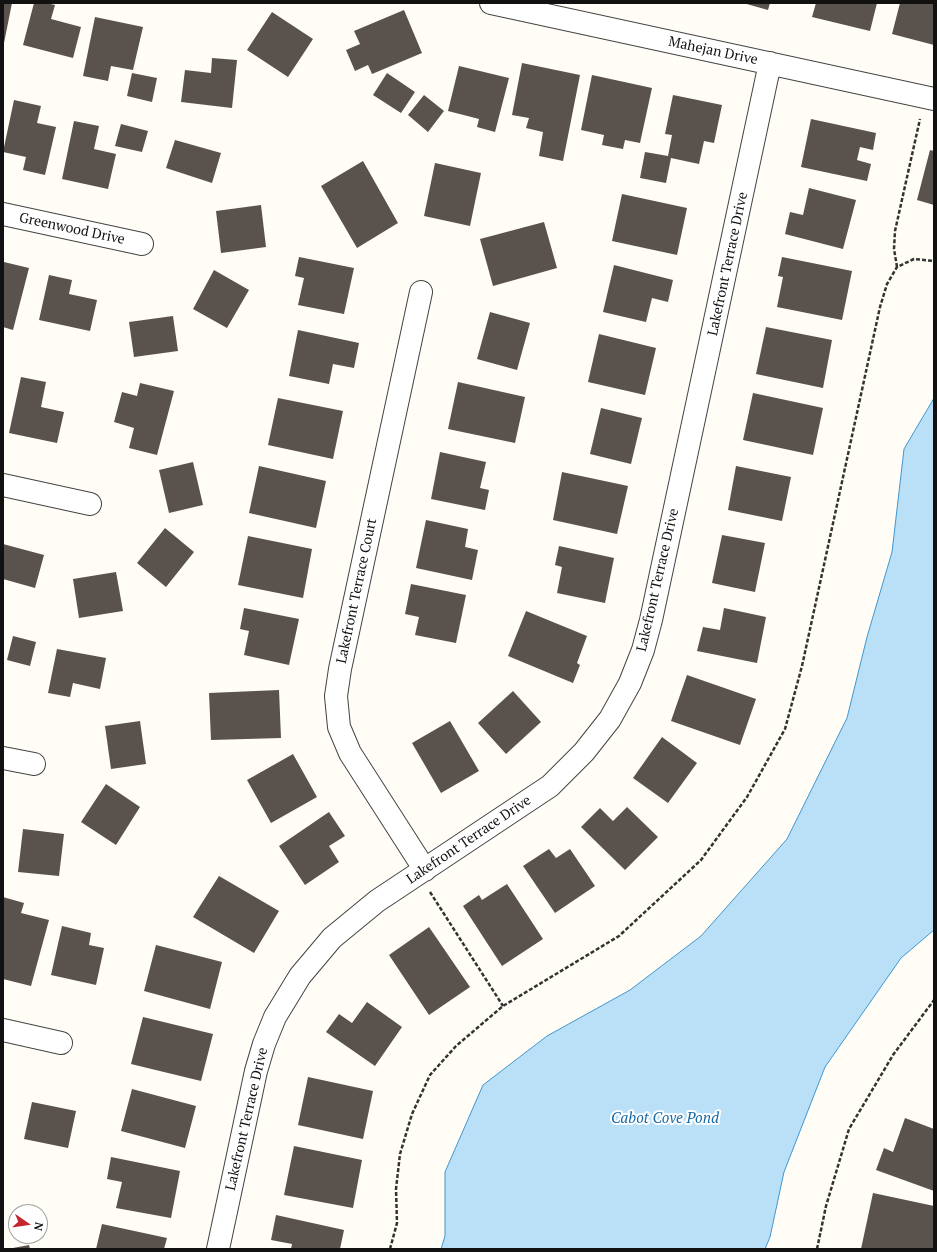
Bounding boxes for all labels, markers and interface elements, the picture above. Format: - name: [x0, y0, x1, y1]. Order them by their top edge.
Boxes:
- street label: Mahejan Drive: [667, 33, 759, 69]
- street label: Lakefront Terrace Drive: [705, 191, 751, 337]
- street label: Greenwood Drive: [18, 210, 126, 248]
- street label: Lakefront Terrace Drive: [633, 507, 683, 653]
- street label: Lakefront Terrace Court: [333, 517, 381, 665]
- street label: Lakefront Terrace Drive: [404, 792, 534, 888]
- street label: Lakefront Terrace Drive: [222, 1046, 272, 1192]
- water label: Cabot Cove Pond: [611, 1110, 719, 1128]
- north arrow: [8, 1204, 48, 1244]
- text: N: [31, 1221, 46, 1232]

